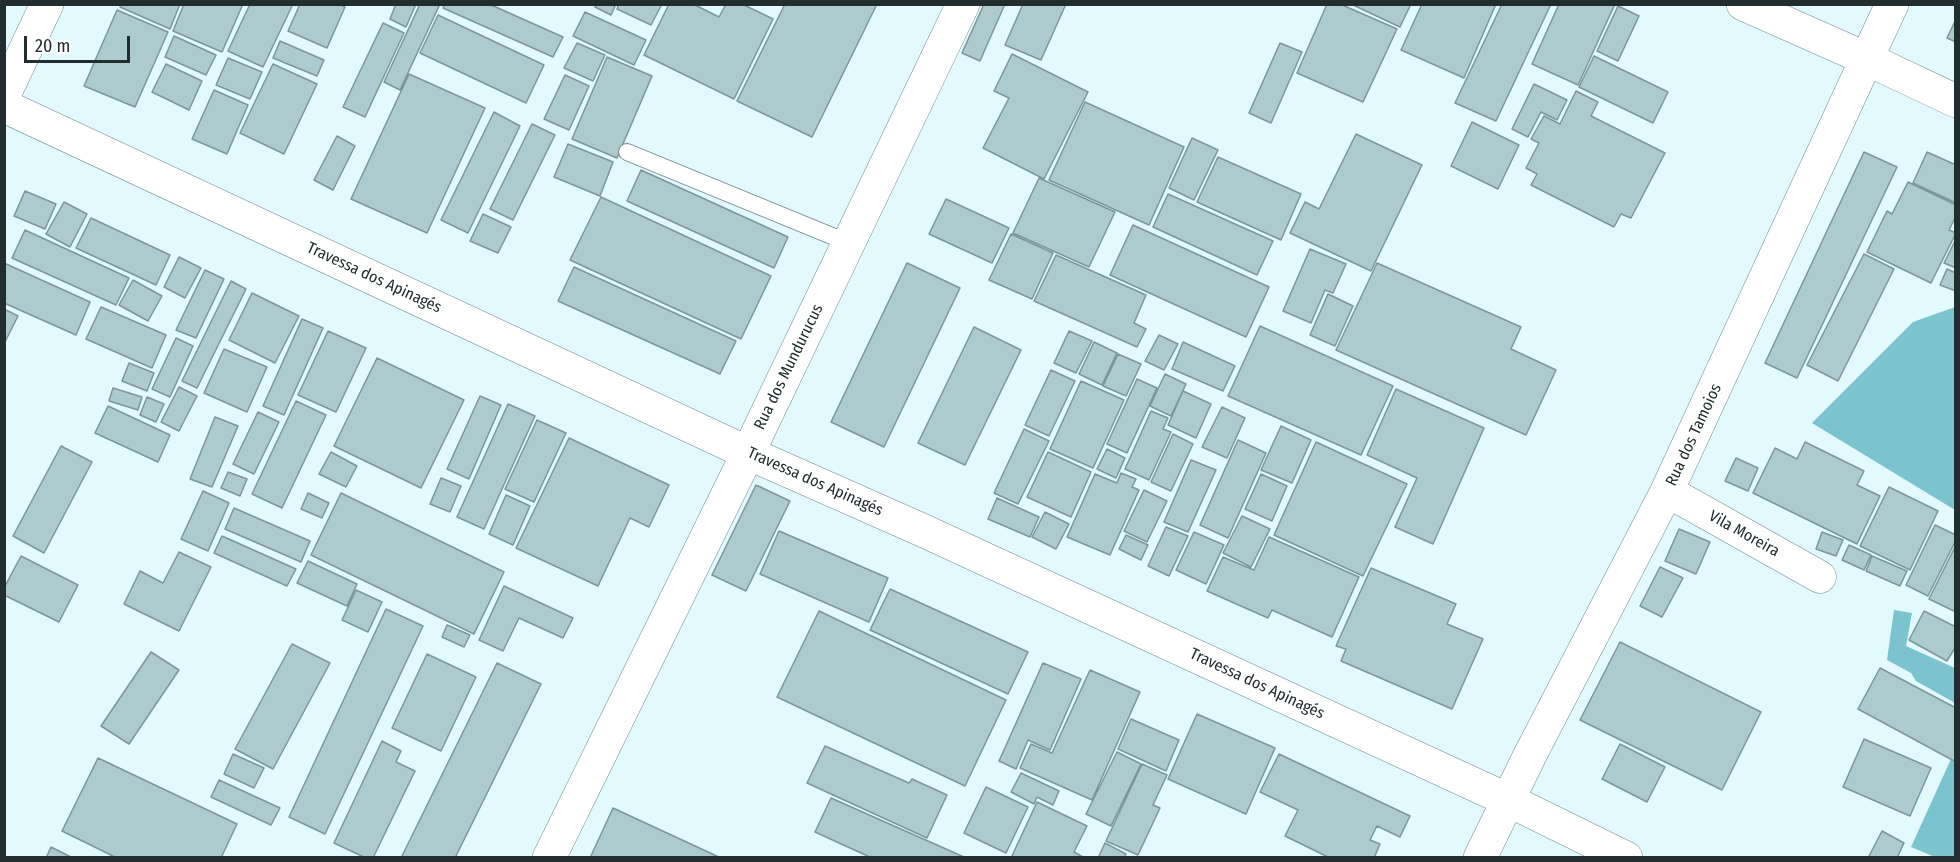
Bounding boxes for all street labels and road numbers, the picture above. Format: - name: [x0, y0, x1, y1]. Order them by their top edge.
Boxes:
- street label: Travessa dos Apinagés: [304, 238, 444, 318]
- street label: Rua dos Mundurucus: [750, 301, 828, 433]
- street label: Rua dos Tamoios: [1662, 381, 1726, 489]
- street label: Travessa dos Apinagés: [744, 443, 886, 521]
- street label: Vila Moreira: [1705, 507, 1783, 561]
- street label: Travessa dos Apinagés: [1187, 644, 1327, 724]

